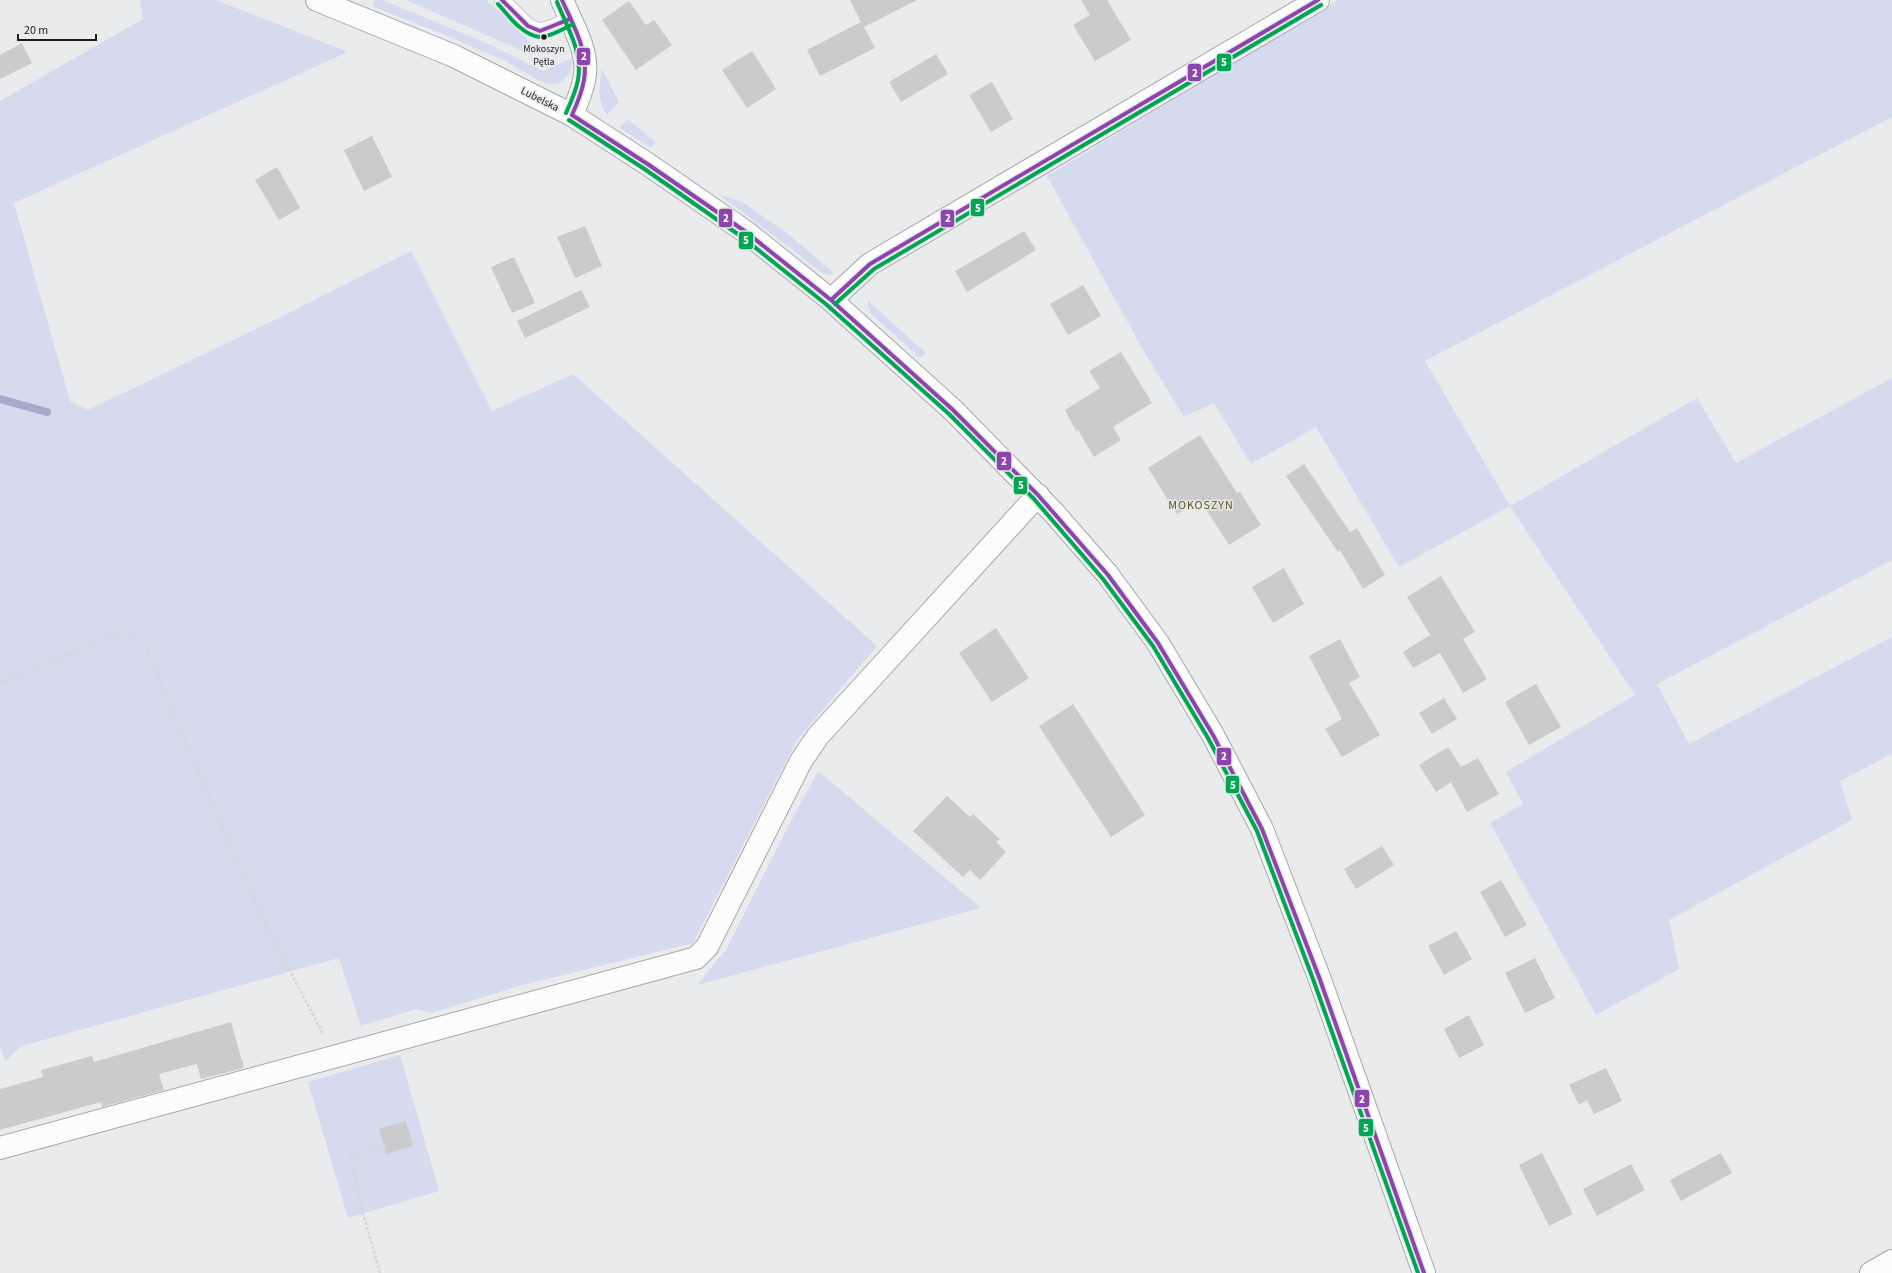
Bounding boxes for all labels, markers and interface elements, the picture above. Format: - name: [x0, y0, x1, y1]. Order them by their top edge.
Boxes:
- scale bar: [18, 16, 96, 42]
- text: 20 m: [24, 22, 48, 39]
- marker: Mokoszyn Pętla: [539, 32, 549, 42]
- place label: Mokoszyn Pętla: [523, 42, 565, 69]
- line badge: 2: [576, 47, 591, 66]
- text: 2: [581, 49, 587, 64]
- line badge: 5: [1216, 53, 1232, 72]
- text: 5: [1221, 55, 1227, 70]
- line badge: 2: [1187, 63, 1202, 82]
- text: 2: [1192, 66, 1198, 81]
- street label: Lubelska: [518, 83, 562, 115]
- line badge: 5: [970, 198, 985, 217]
- text: 5: [975, 201, 981, 216]
- line badge: 2: [718, 208, 733, 228]
- line badge: 2: [940, 209, 955, 228]
- text: 2: [723, 211, 729, 226]
- text: 2: [945, 211, 951, 226]
- line badge: 5: [738, 231, 754, 250]
- text: 5: [743, 233, 749, 248]
- line badge: 2: [996, 451, 1012, 471]
- text: 2: [1001, 454, 1007, 469]
- line badge: 5: [1013, 476, 1028, 495]
- text: 5: [1018, 478, 1024, 493]
- district label: MOKOSZYN: [1168, 497, 1234, 514]
- line badge: 2: [1216, 747, 1232, 766]
- text: 2: [1221, 749, 1227, 764]
- line badge: 5: [1225, 775, 1240, 794]
- text: 5: [1230, 778, 1236, 793]
- line badge: 2: [1354, 1089, 1370, 1108]
- text: 2: [1359, 1092, 1365, 1107]
- line badge: 5: [1358, 1118, 1374, 1137]
- text: 5: [1363, 1121, 1369, 1136]

